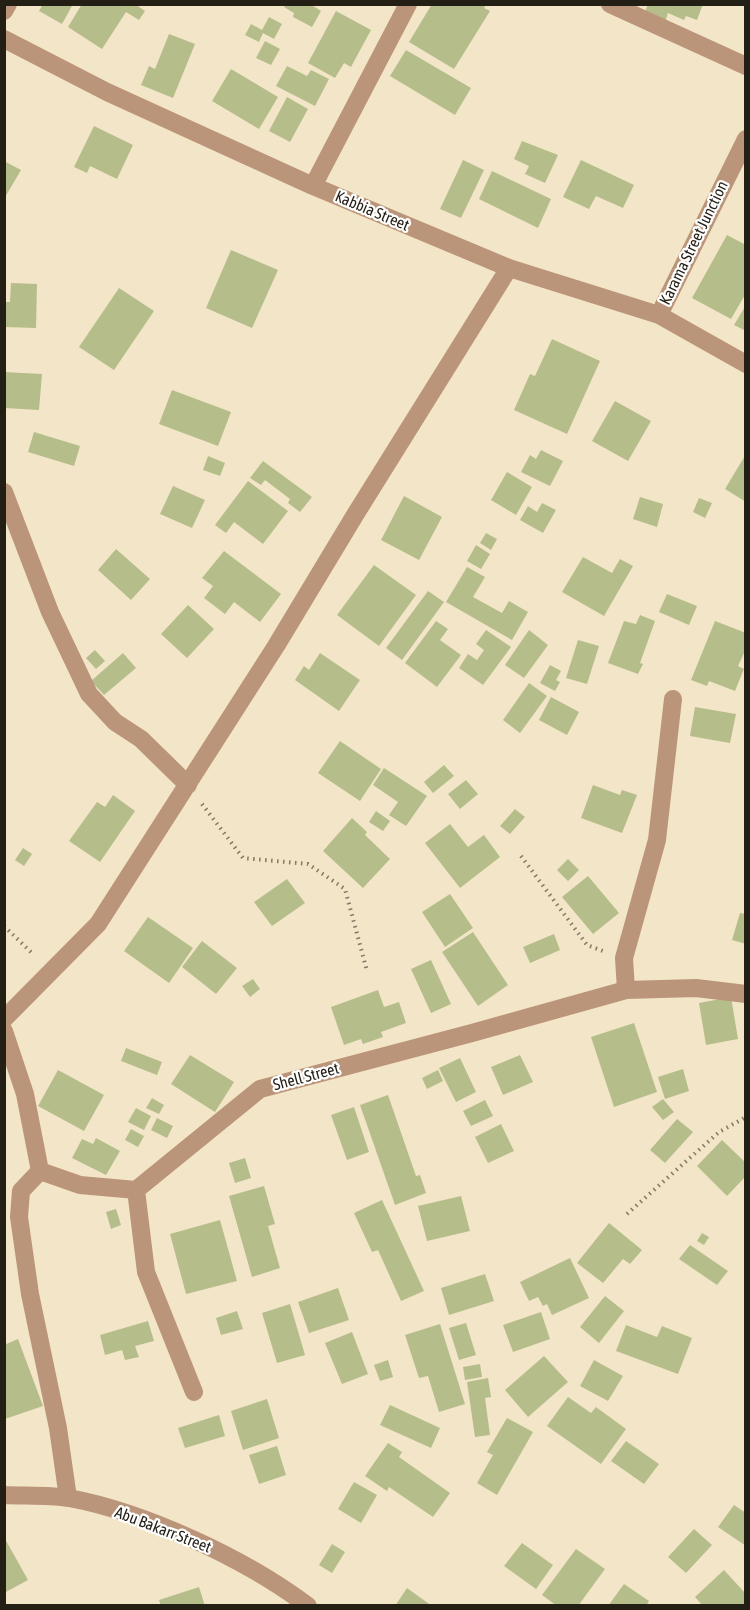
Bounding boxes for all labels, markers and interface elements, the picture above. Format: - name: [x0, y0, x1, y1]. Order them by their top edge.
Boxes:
- street label: Karama Street Junction: [656, 178, 732, 308]
- street label: Kabbia Street: [332, 187, 412, 235]
- street label: Shell Street: [271, 1059, 341, 1095]
- street label: Abu Bakarr Street: [112, 1503, 214, 1557]

